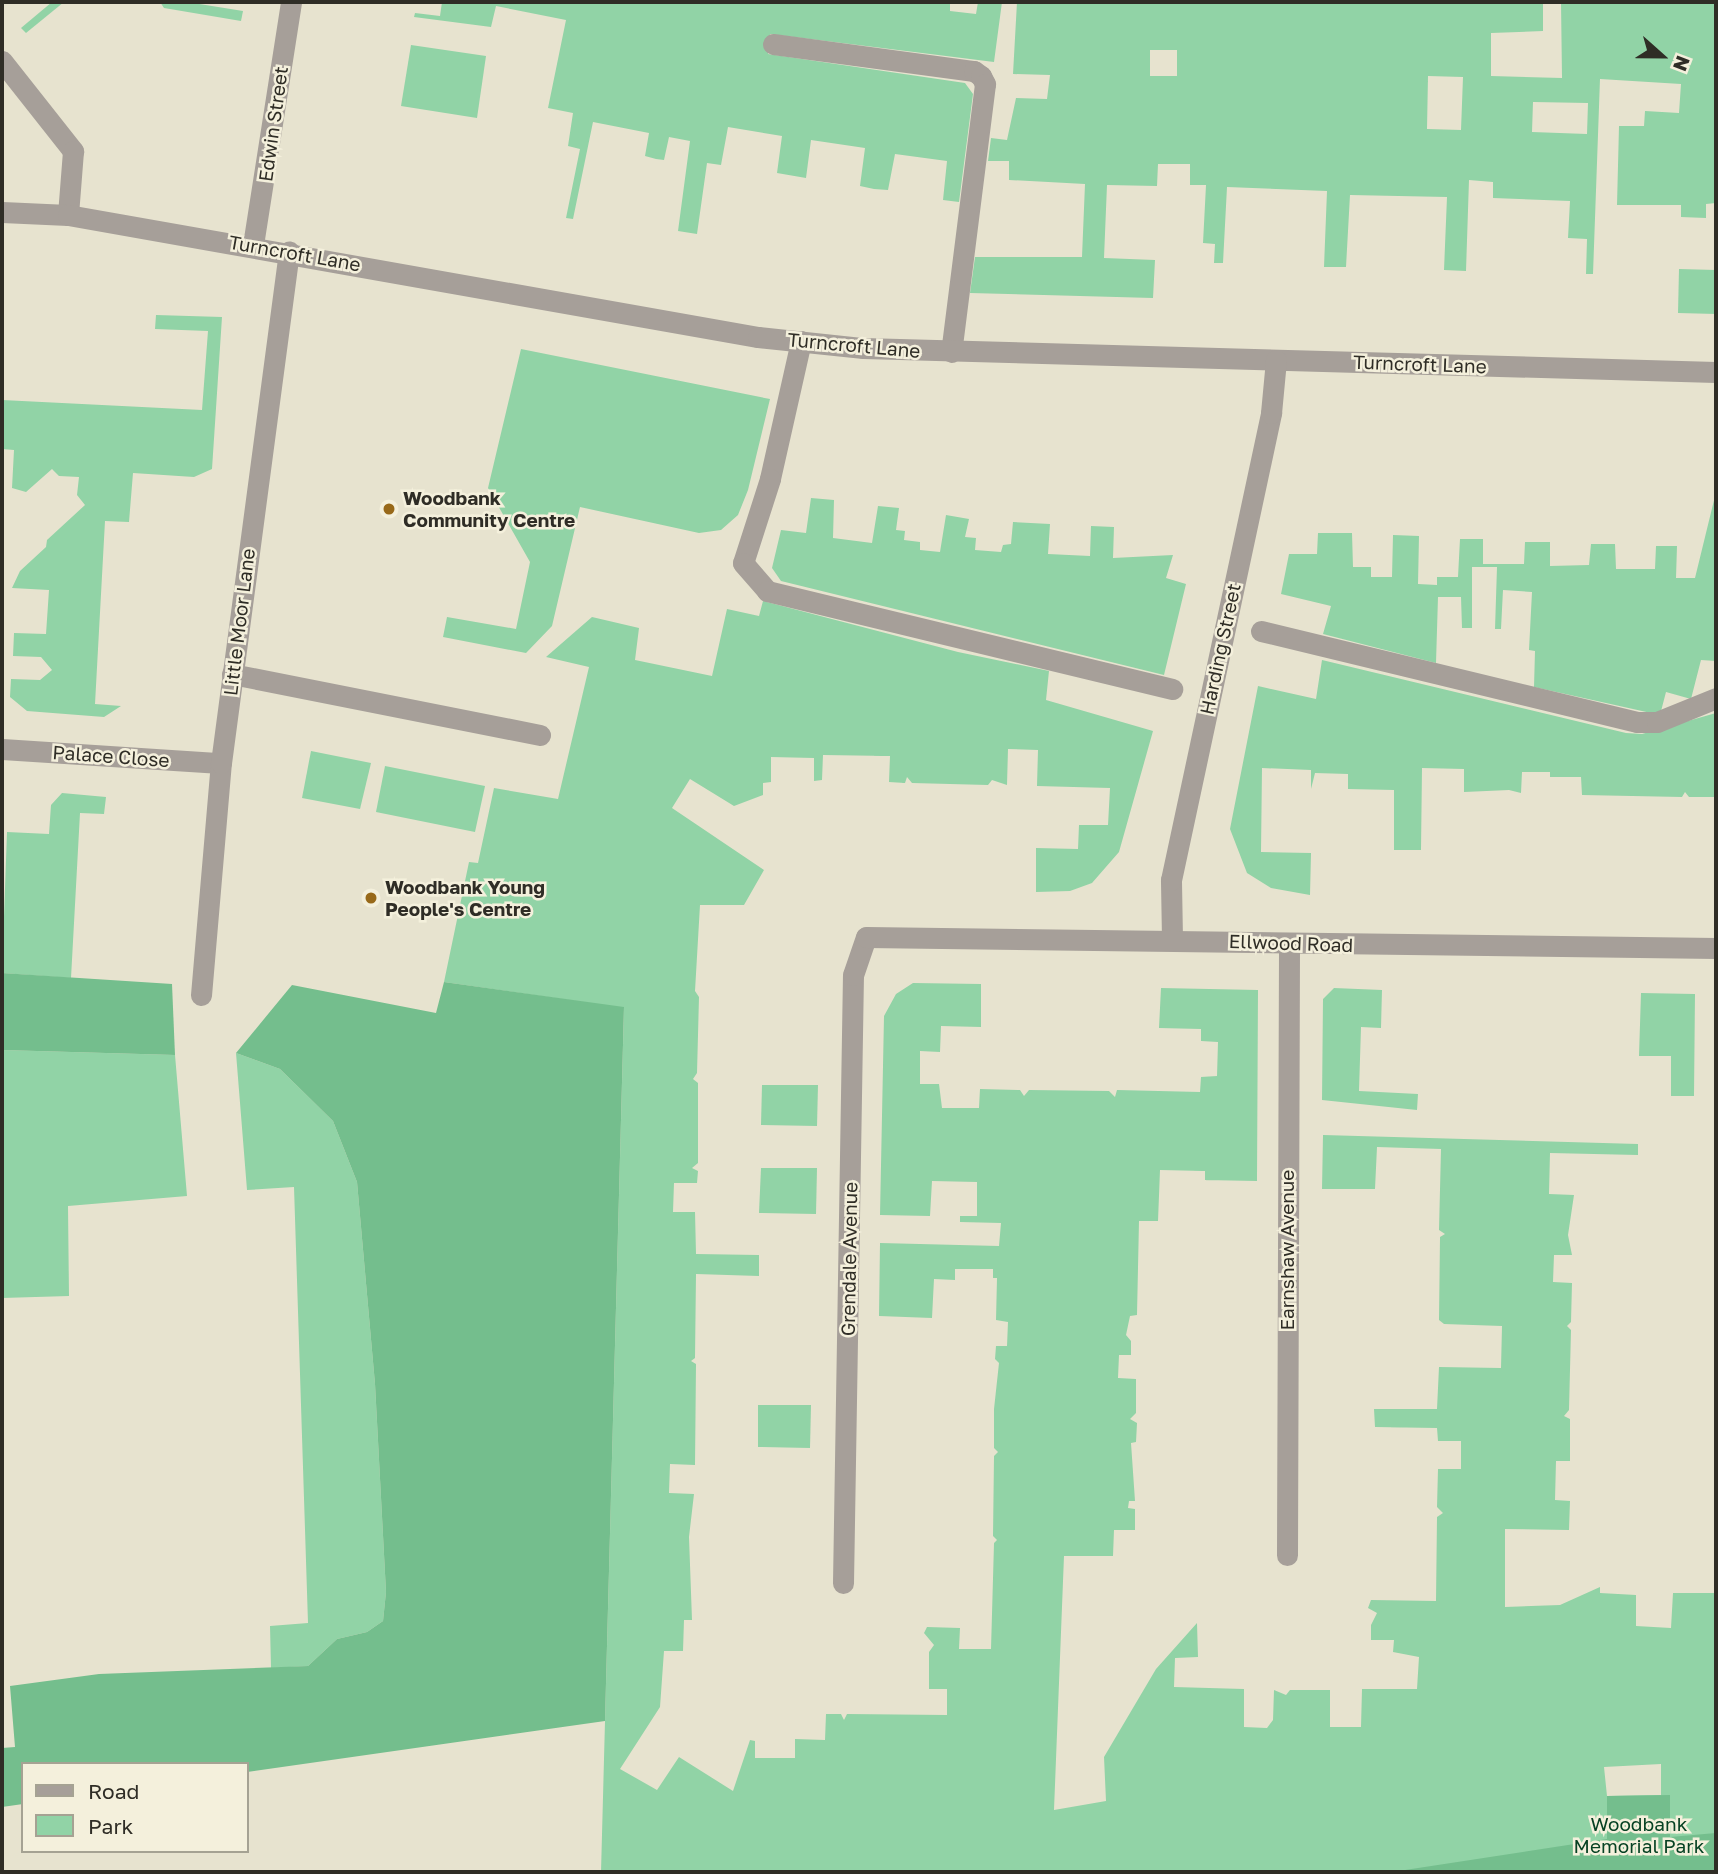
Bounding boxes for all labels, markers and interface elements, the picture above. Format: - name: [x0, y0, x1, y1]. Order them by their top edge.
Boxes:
- north arrow: [1627, 21, 1697, 91]
- text: N: [1669, 53, 1695, 75]
- street label: Edwin Street: [254, 65, 292, 183]
- street label: Turncroft Lane: [227, 230, 363, 276]
- street label: Turncroft Lane: [787, 328, 921, 362]
- street label: Turncroft Lane: [1353, 350, 1487, 378]
- place label: Woodbank Community Centre: [403, 487, 575, 531]
- marker: Woodbank Community Centre: [381, 501, 397, 517]
- street label: Little Moor Lane: [219, 547, 259, 697]
- street label: Harding Street: [1195, 581, 1245, 717]
- street label: Palace Close: [52, 741, 170, 771]
- place label: Woodbank Young People's Centre: [385, 876, 545, 920]
- marker: Woodbank Young People's Centre: [363, 890, 379, 906]
- street label: Ellwood Road: [1228, 929, 1354, 957]
- street label: Earnshaw Avenue: [1276, 1170, 1298, 1330]
- street label: Grendale Avenue: [836, 1182, 862, 1336]
- legend: [21, 1762, 248, 1853]
- text: Road: [88, 1778, 139, 1804]
- text: Park: [88, 1813, 133, 1839]
- park label: Woodbank Memorial Park: [1574, 1813, 1704, 1857]

